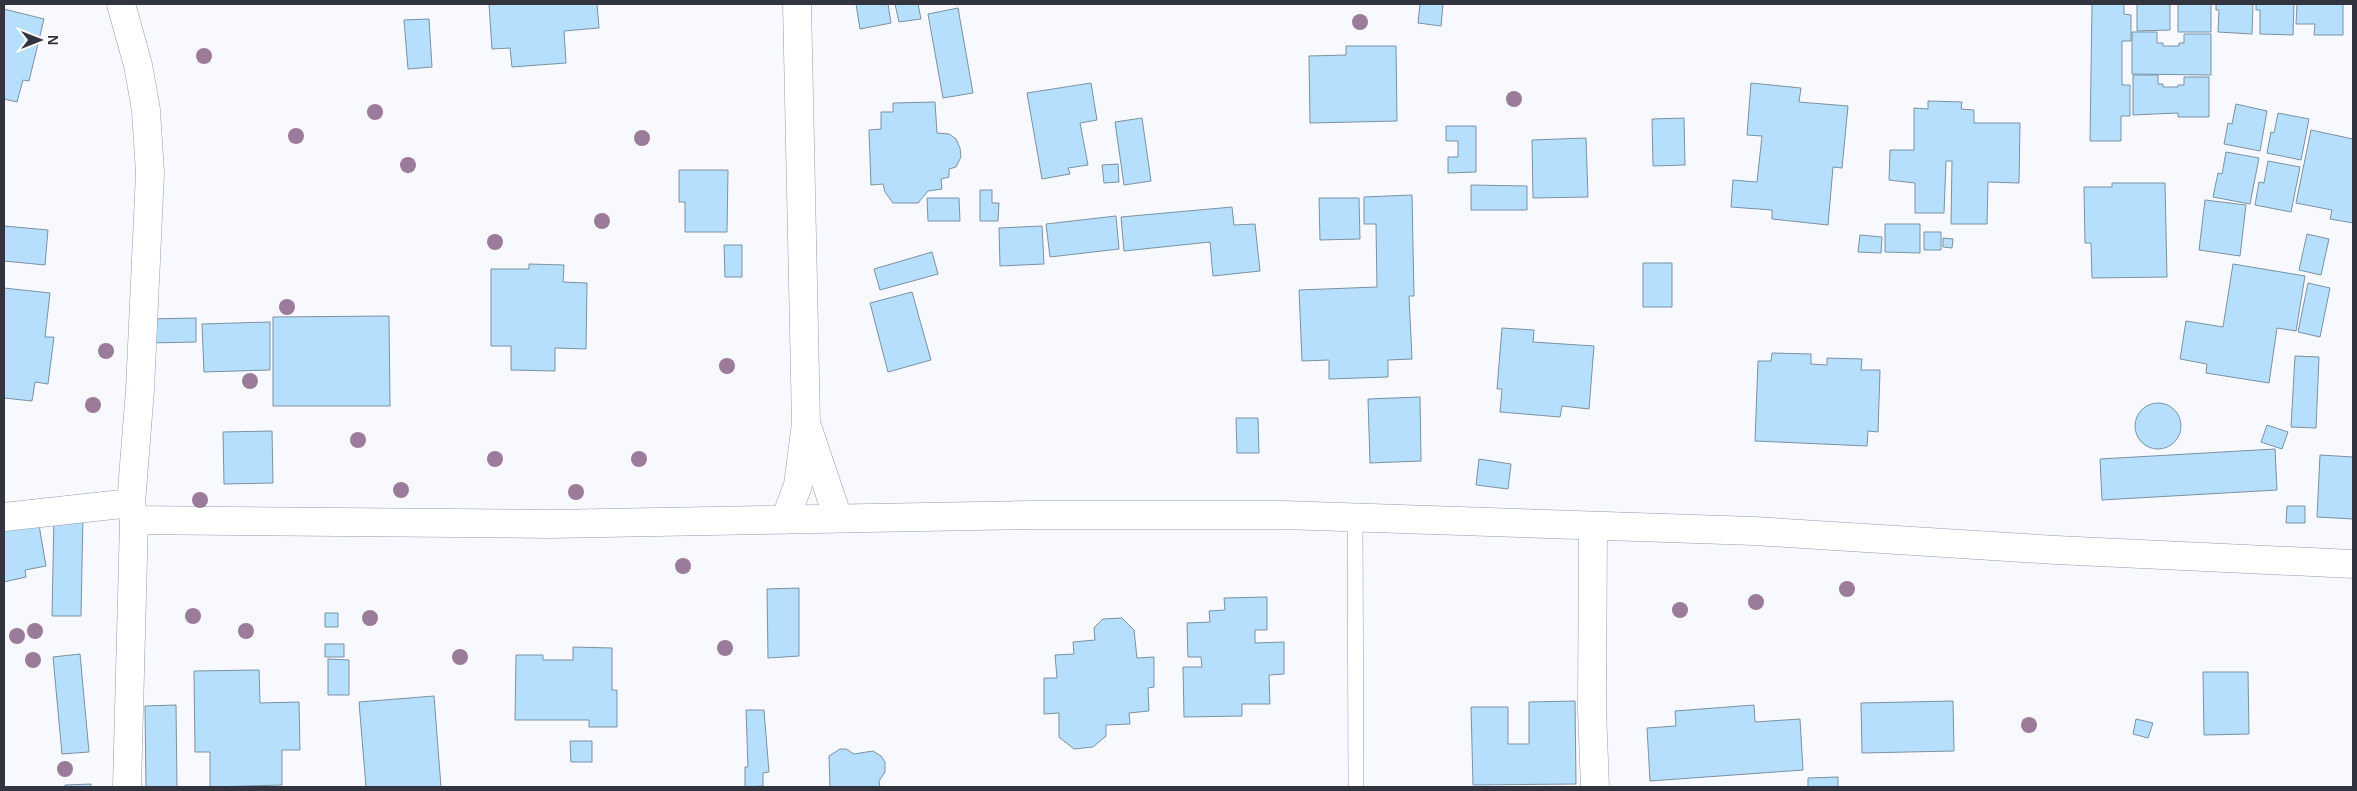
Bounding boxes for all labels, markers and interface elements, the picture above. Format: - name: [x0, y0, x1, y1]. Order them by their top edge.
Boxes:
- north arrow: [15, 15, 65, 65]
- text: N: [45, 35, 61, 45]

